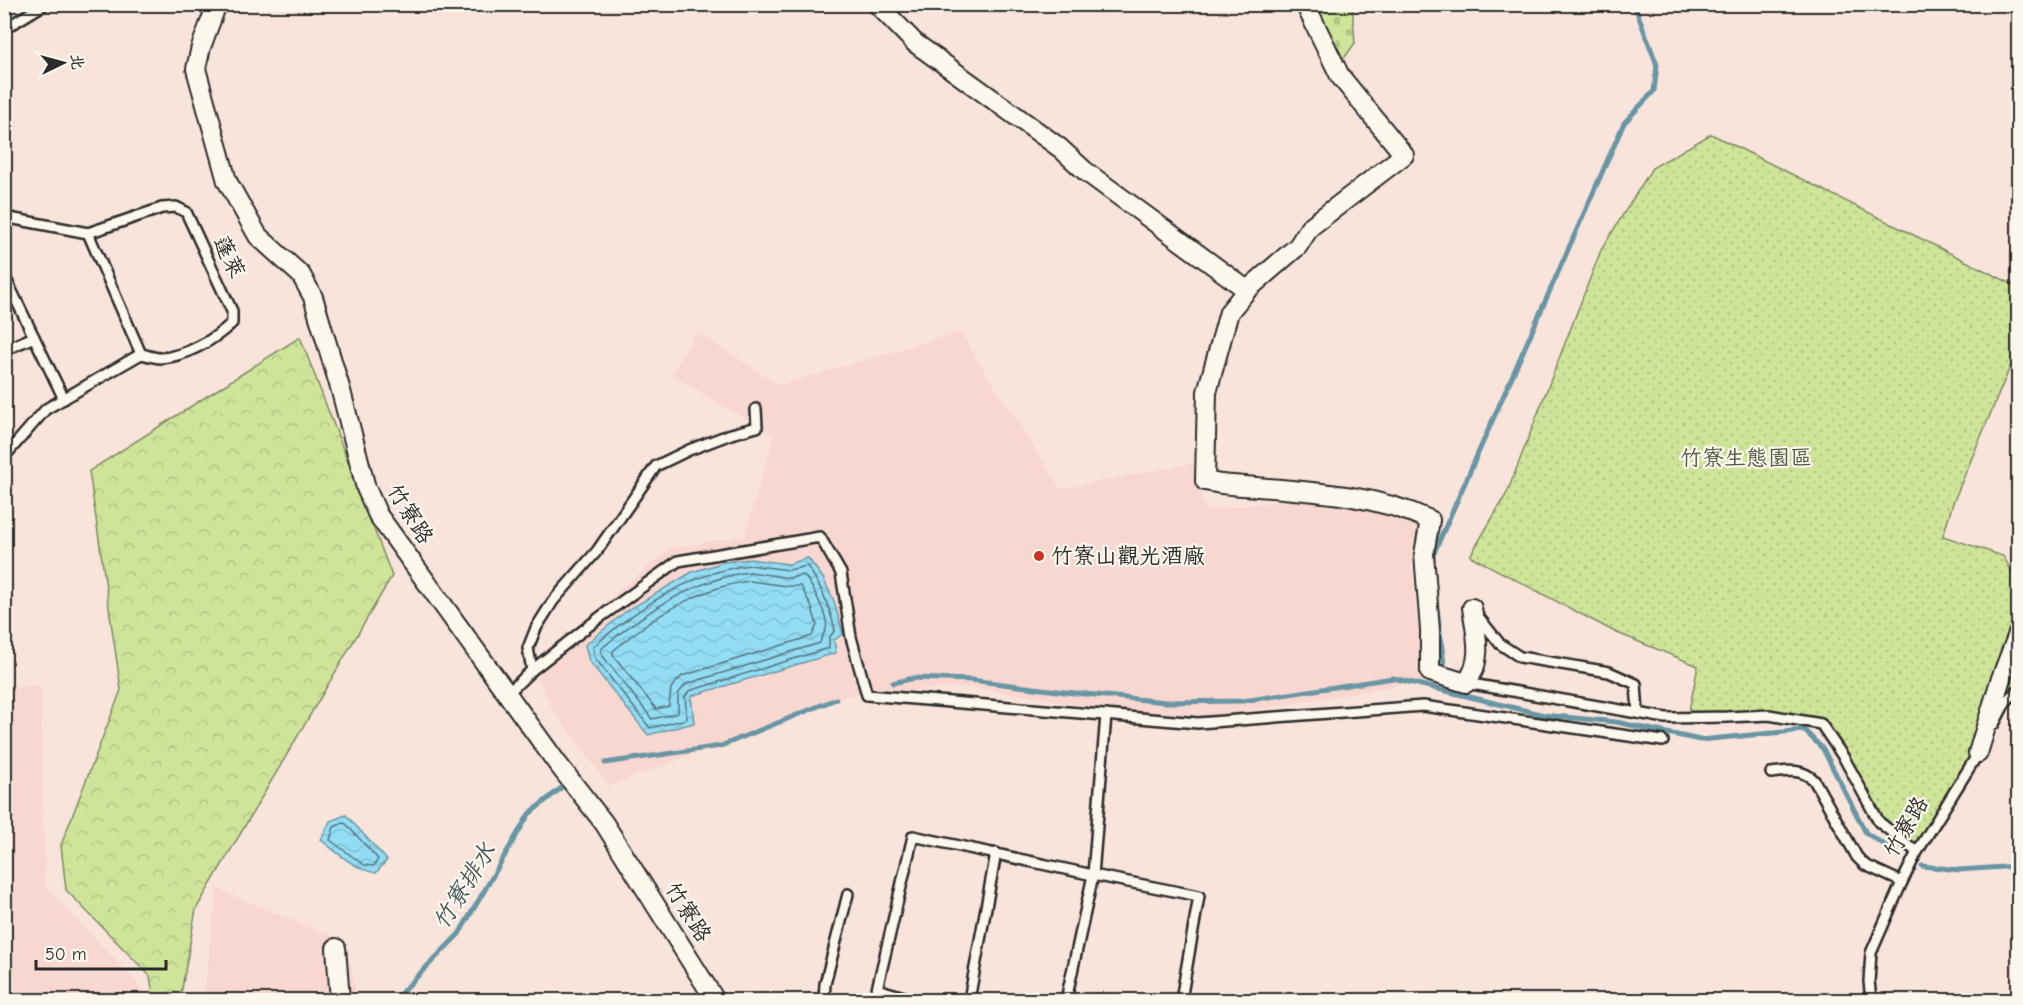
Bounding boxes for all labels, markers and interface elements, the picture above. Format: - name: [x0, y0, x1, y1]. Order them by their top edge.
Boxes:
- north arrow: [33, 33, 93, 93]
- text: 北: [67, 53, 87, 71]
- street label: 蓬萊: [208, 232, 250, 282]
- park label: 竹寮生態園區: [1680, 445, 1812, 471]
- street label: 竹寮路: [381, 479, 439, 549]
- place label: 竹寮山觀光酒廠: [1051, 543, 1205, 569]
- marker: 竹寮山觀光酒廠: [1032, 549, 1046, 563]
- street label: 竹寮路: [1878, 792, 1934, 862]
- water label: 竹寮排水: [427, 837, 502, 934]
- street label: 竹寮路: [659, 877, 717, 947]
- scale bar: [36, 933, 166, 971]
- text: 50 m: [45, 944, 87, 965]

